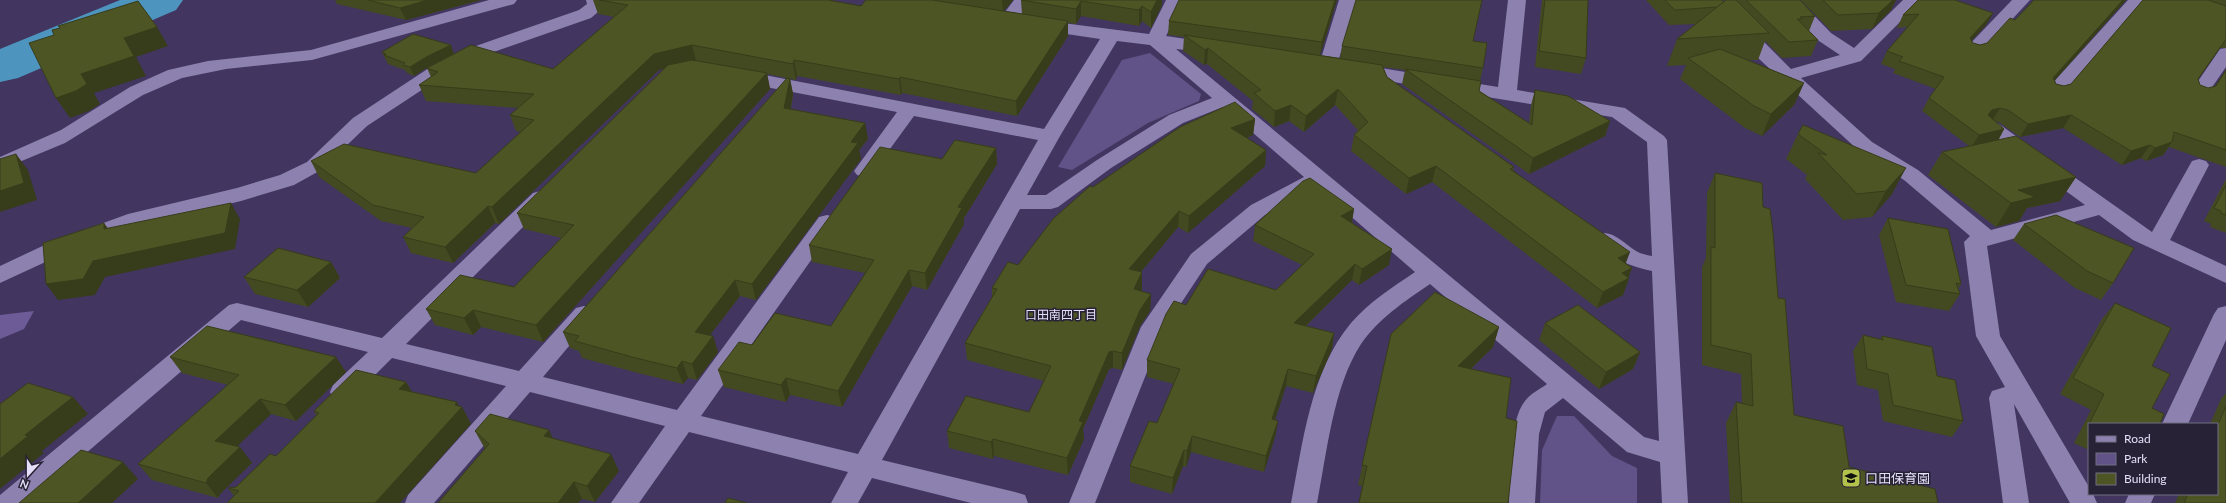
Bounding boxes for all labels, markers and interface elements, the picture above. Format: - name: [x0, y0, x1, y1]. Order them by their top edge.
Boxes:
- district label: 口田南四丁目: [1025, 307, 1097, 322]
- legend: [2088, 423, 2218, 495]
- text: Road: [2124, 431, 2151, 446]
- text: Park: [2124, 451, 2148, 466]
- north arrow: [8, 455, 48, 495]
- school or university icon: 口田保育園: [1840, 467, 1862, 489]
- place label: 口田保育園: [1865, 470, 1930, 486]
- text: Building: [2124, 471, 2167, 486]
- text: N: [18, 477, 31, 492]

